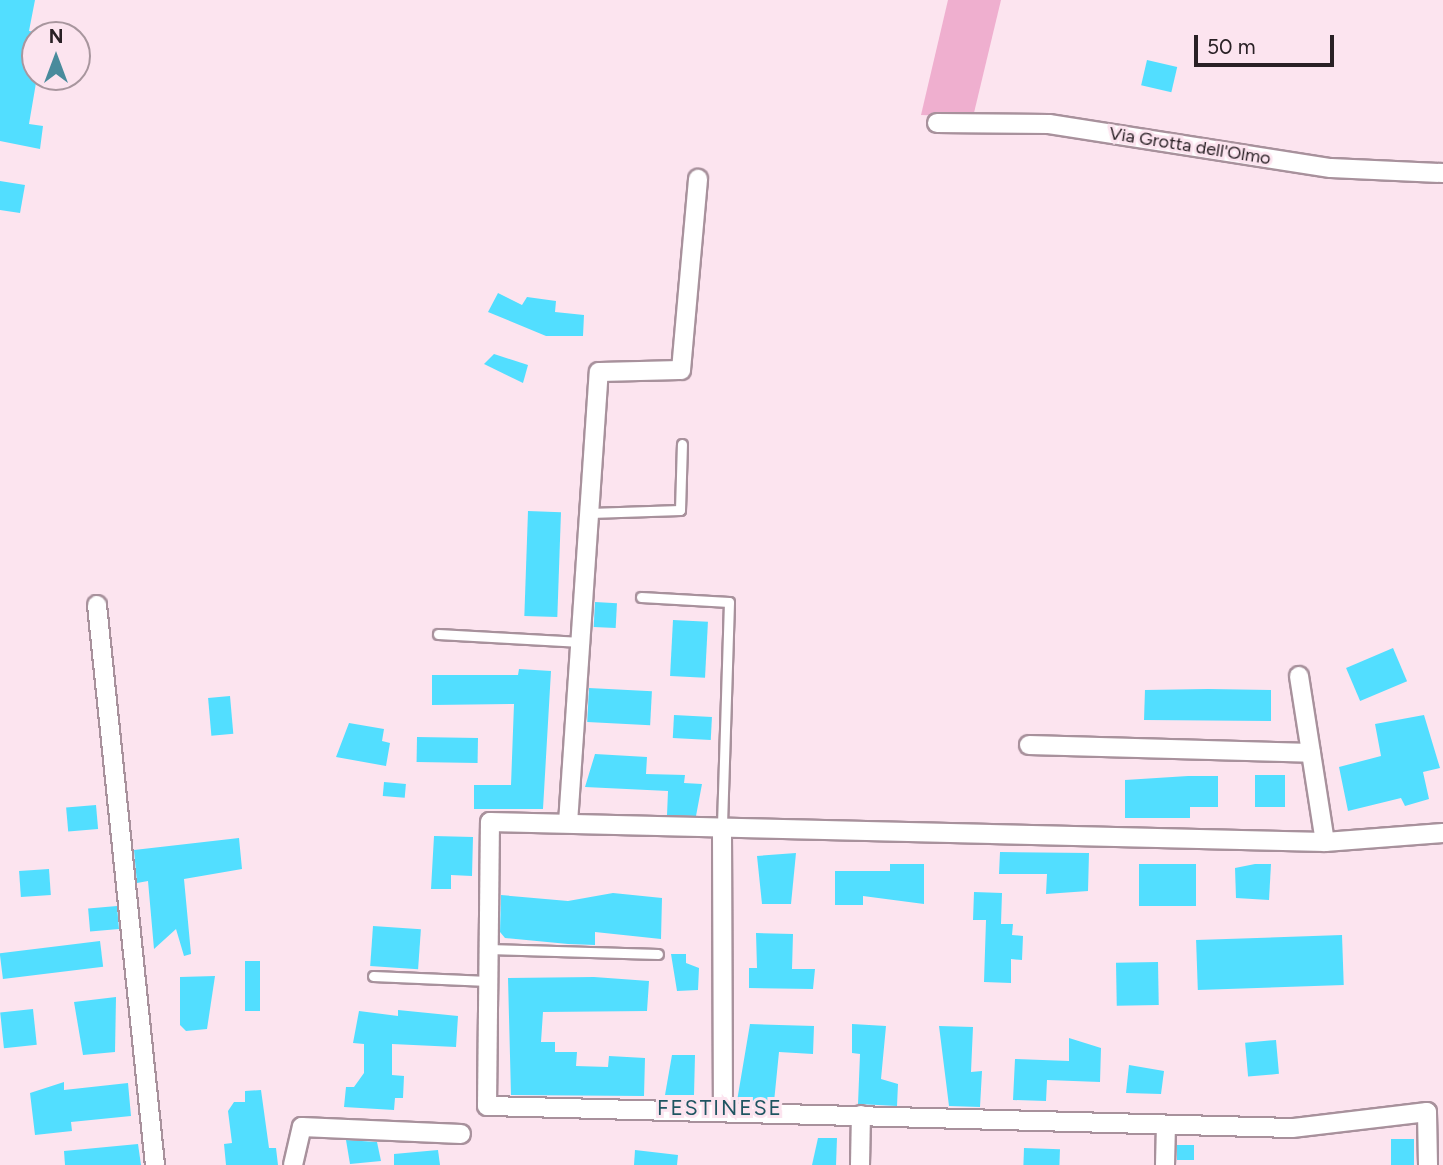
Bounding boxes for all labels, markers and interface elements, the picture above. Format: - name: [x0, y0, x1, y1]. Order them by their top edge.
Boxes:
- north arrow: [21, 21, 91, 91]
- scale bar: [1198, 21, 1338, 65]
- text: N: [49, 25, 63, 48]
- text: 50 m: [1207, 34, 1256, 59]
- street label: Via Grotta dell'Olmo: [1108, 123, 1272, 169]
- district label: FESTINESE: [658, 1095, 782, 1121]

